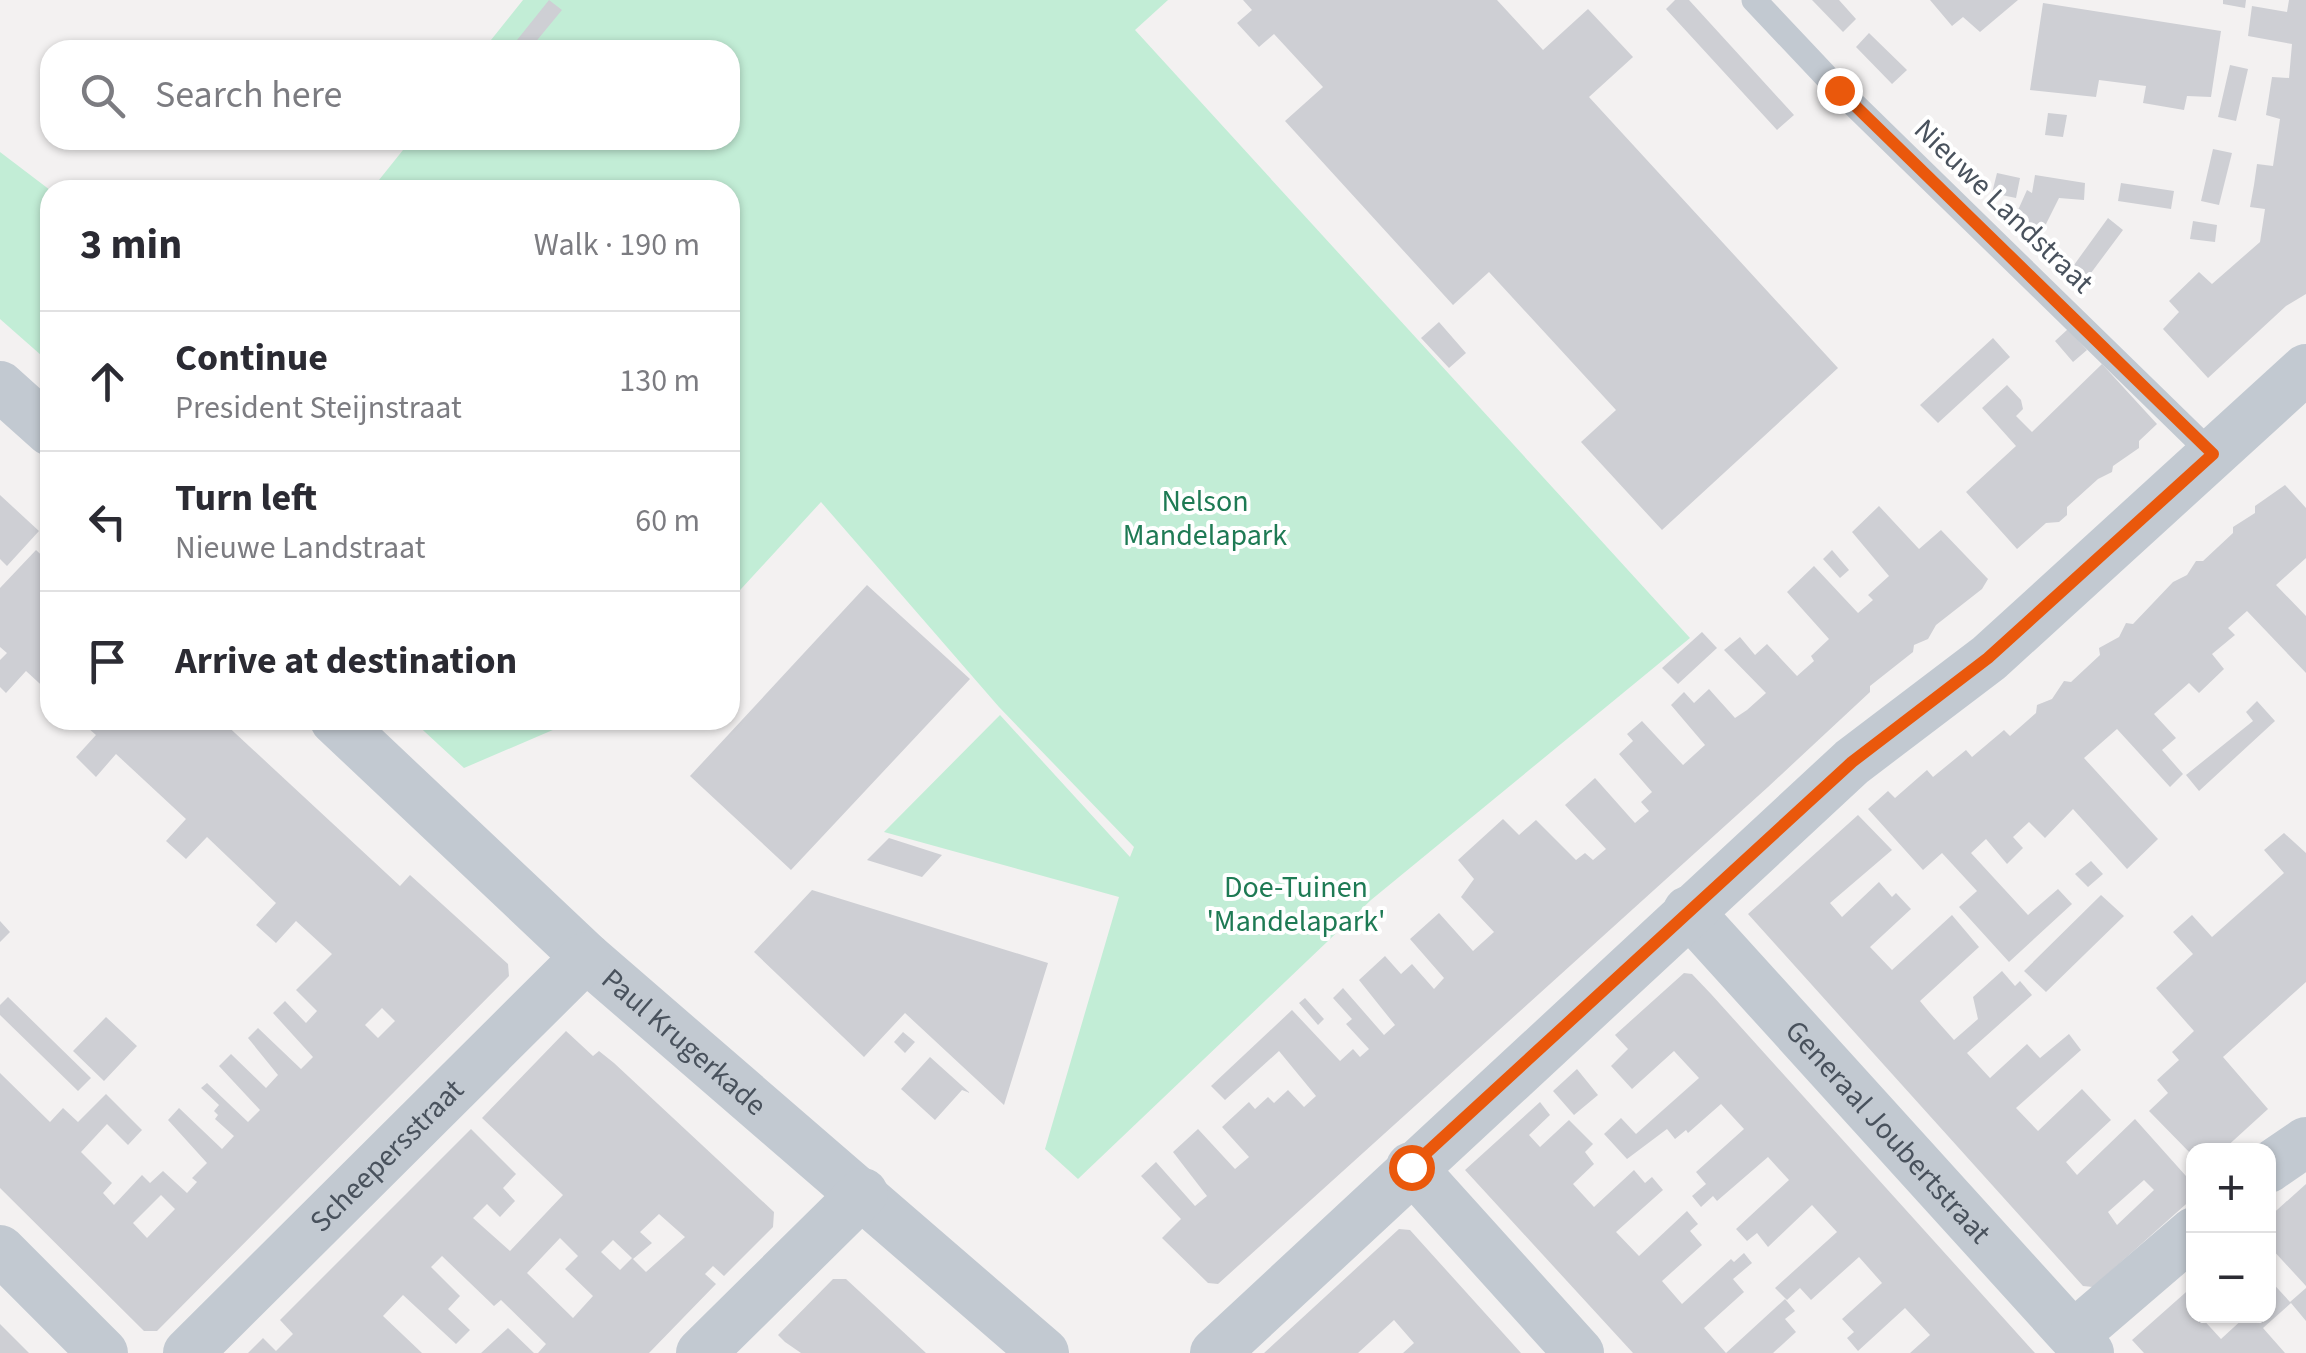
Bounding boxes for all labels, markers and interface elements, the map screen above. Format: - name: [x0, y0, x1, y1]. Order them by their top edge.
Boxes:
- search box: [40, 40, 740, 150]
- icon: search: [75, 68, 130, 123]
- text: Search here: [155, 68, 342, 122]
- route end: [1817, 68, 1863, 114]
- street label: Nieuwe Landstraat: [1904, 109, 2103, 303]
- text: 3 min: [80, 215, 182, 275]
- text: Walk · 190 m: [534, 222, 700, 268]
- text: Continue: [175, 331, 328, 385]
- icon: ahead: [80, 354, 135, 409]
- text: 130 m: [619, 358, 700, 404]
- text: President Steijnstraat: [175, 385, 462, 431]
- text: Turn left: [175, 471, 317, 525]
- park label: Nelson Mandelapark: [1123, 480, 1287, 557]
- icon: left: [80, 494, 135, 549]
- text: 60 m: [635, 498, 700, 544]
- text: Nieuwe Landstraat: [175, 525, 426, 571]
- icon: arrive: [80, 634, 135, 689]
- text: Arrive at destination: [175, 634, 517, 688]
- park label: Doe-Tuinen 'Mandelapark': [1206, 866, 1386, 943]
- street label: Paul Krugerkade: [592, 959, 776, 1126]
- street label: Generaal Joubertstraat: [1775, 1011, 2001, 1253]
- street label: Scheepersstraat: [300, 1069, 474, 1242]
- map controls: [2186, 1143, 2276, 1323]
- button: +: [2186, 1143, 2276, 1233]
- route start: [1389, 1145, 1435, 1191]
- button: −: [2186, 1233, 2276, 1323]

